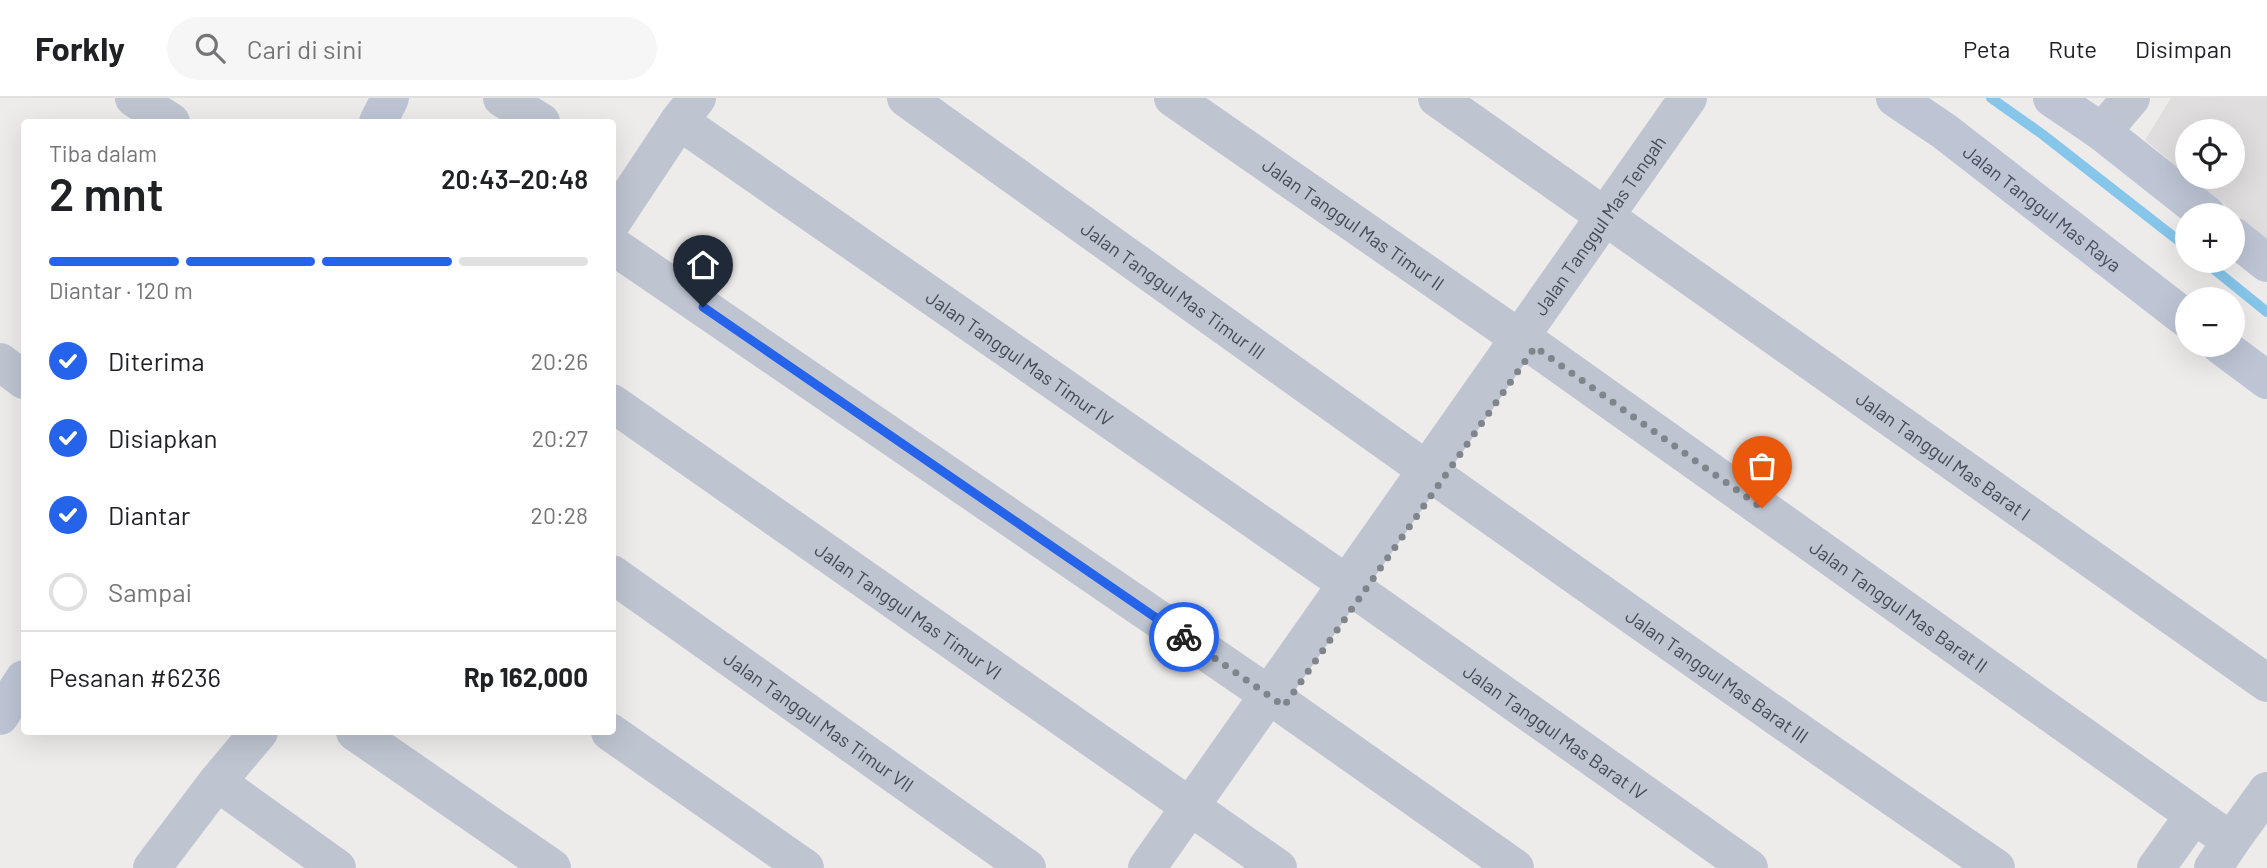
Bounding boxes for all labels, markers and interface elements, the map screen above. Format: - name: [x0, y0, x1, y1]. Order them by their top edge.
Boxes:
- search box: [167, 17, 657, 80]
- text: Forkly: [35, 28, 125, 68]
- icon: search: [191, 29, 229, 67]
- text: Cari di sini: [247, 33, 363, 64]
- text: Peta: [1963, 34, 2010, 63]
- text: Rute: [2048, 34, 2097, 63]
- text: Disimpan: [2135, 34, 2232, 63]
- map controls: [2175, 119, 2245, 357]
- button: locate: [2175, 119, 2245, 189]
- street label: Jalan Tanggul Mas Tengah: [1528, 131, 1670, 319]
- text: Tiba dalam: [49, 139, 157, 167]
- street label: Jalan Tanggul Mas Raya: [1959, 139, 2126, 276]
- street label: Jalan Tanggul Mas Timur II: [1258, 152, 1449, 294]
- text: 20:43–20:48: [441, 163, 588, 194]
- text: 2 mnt: [49, 165, 164, 220]
- button: +: [2175, 203, 2245, 273]
- street label: Jalan Tanggul Mas Timur III: [1077, 216, 1270, 363]
- pin: [673, 235, 733, 307]
- icon: home: [684, 246, 722, 284]
- text: Diantar · 120 m: [49, 276, 193, 304]
- street label: Jalan Tanggul Mas Timur IV: [922, 285, 1118, 430]
- button: −: [2175, 287, 2245, 357]
- icon: check: [49, 342, 87, 380]
- text: Diterima: [108, 345, 205, 376]
- text: 20:26: [531, 347, 588, 375]
- street label: Jalan Tanggul Mas Barat I: [1852, 386, 2035, 525]
- icon: check: [49, 419, 87, 457]
- text: Disiapkan: [108, 422, 218, 453]
- text: 20:27: [532, 424, 588, 452]
- pin: [1732, 436, 1792, 508]
- icon: bag: [1743, 447, 1781, 485]
- icon: check: [49, 496, 87, 534]
- text: Diantar: [108, 499, 190, 530]
- text: 20:28: [531, 501, 588, 529]
- street label: Jalan Tanggul Mas Barat II: [1806, 535, 1993, 677]
- street label: Jalan Tanggul Mas Timur VI: [811, 537, 1007, 683]
- text: Sampai: [108, 576, 192, 607]
- courier: [1149, 602, 1219, 672]
- street label: Jalan Tanggul Mas Barat III: [1622, 603, 1814, 747]
- icon: bike: [1165, 618, 1203, 656]
- street label: Jalan Tanggul Mas Timur VII: [720, 646, 919, 796]
- street label: Jalan Tanggul Mas Barat IV: [1459, 659, 1652, 804]
- text: Pesanan #6236: [49, 661, 221, 692]
- text: Rp 162,000: [464, 661, 588, 692]

